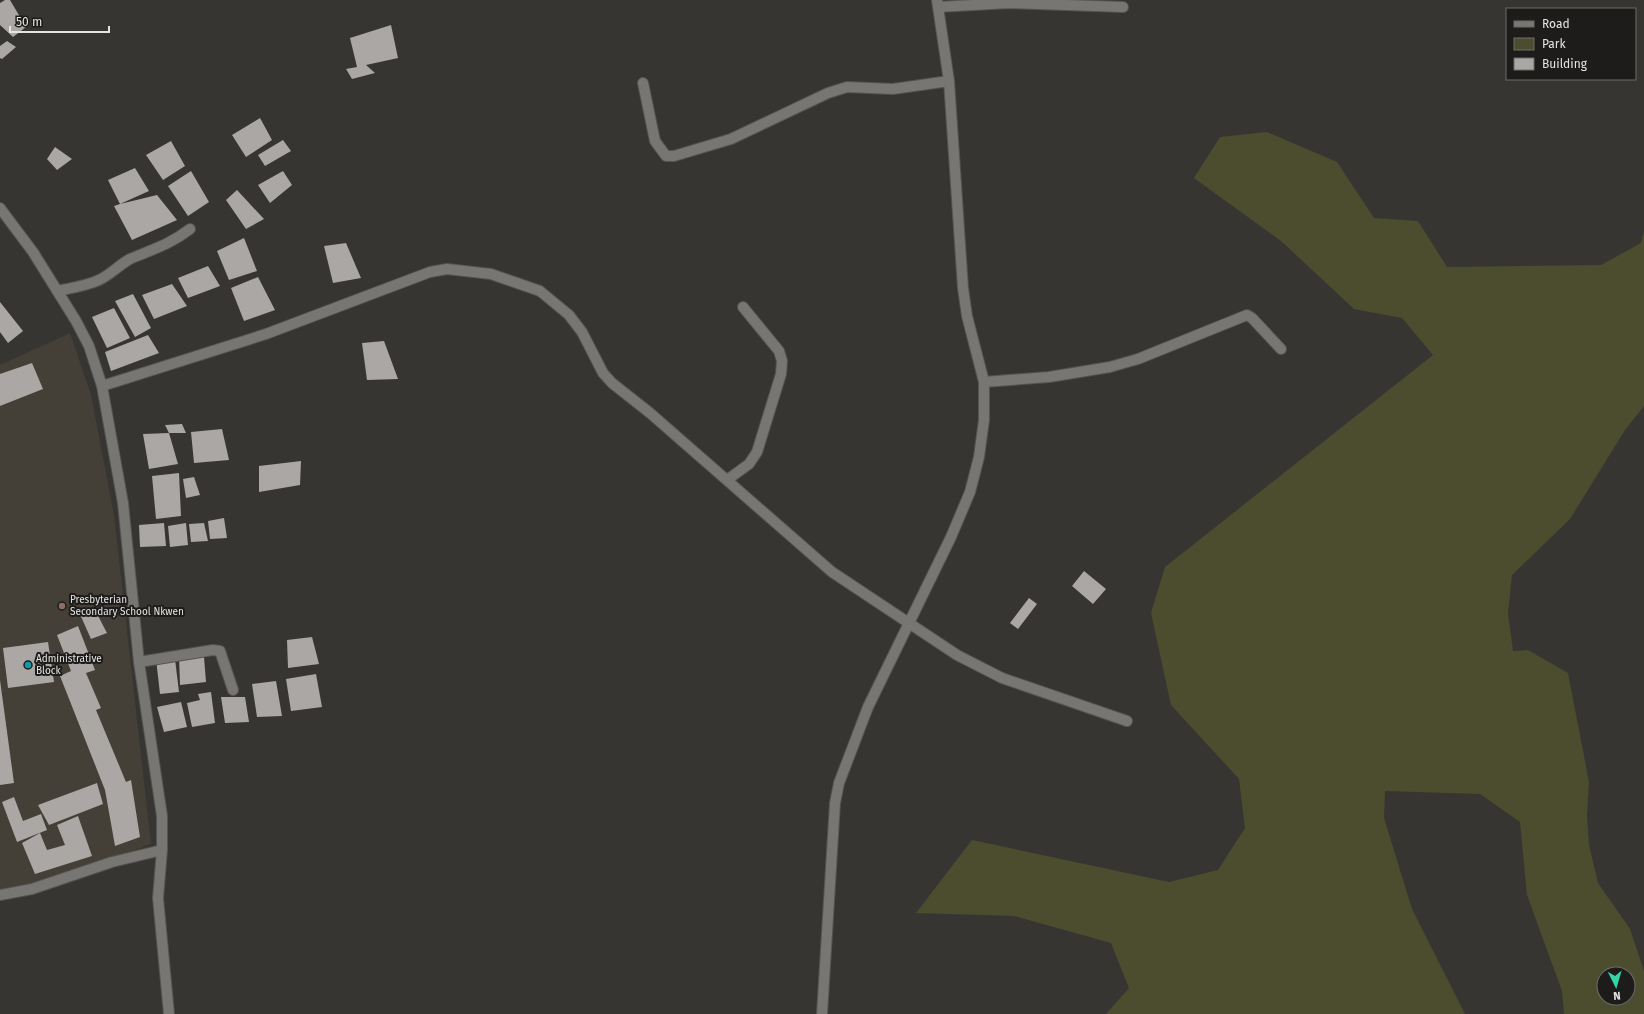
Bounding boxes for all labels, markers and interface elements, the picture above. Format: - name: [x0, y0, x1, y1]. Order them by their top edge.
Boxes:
- scale bar: [10, 8, 109, 34]
- legend: [1506, 8, 1636, 80]
- text: 50 m: [16, 15, 42, 29]
- text: Road: [1542, 17, 1570, 31]
- text: Park: [1542, 37, 1566, 51]
- text: Building: [1542, 57, 1588, 71]
- place label: Presbyterian Secondary School Nkwen: [70, 594, 184, 618]
- marker: Presbyterian Secondary School Nkwen: [57, 601, 67, 611]
- place label: Administrative Block: [36, 653, 102, 677]
- marker: Administrative Block: [23, 660, 33, 670]
- north arrow: [1596, 966, 1636, 1006]
- text: N: [1613, 989, 1621, 1002]

